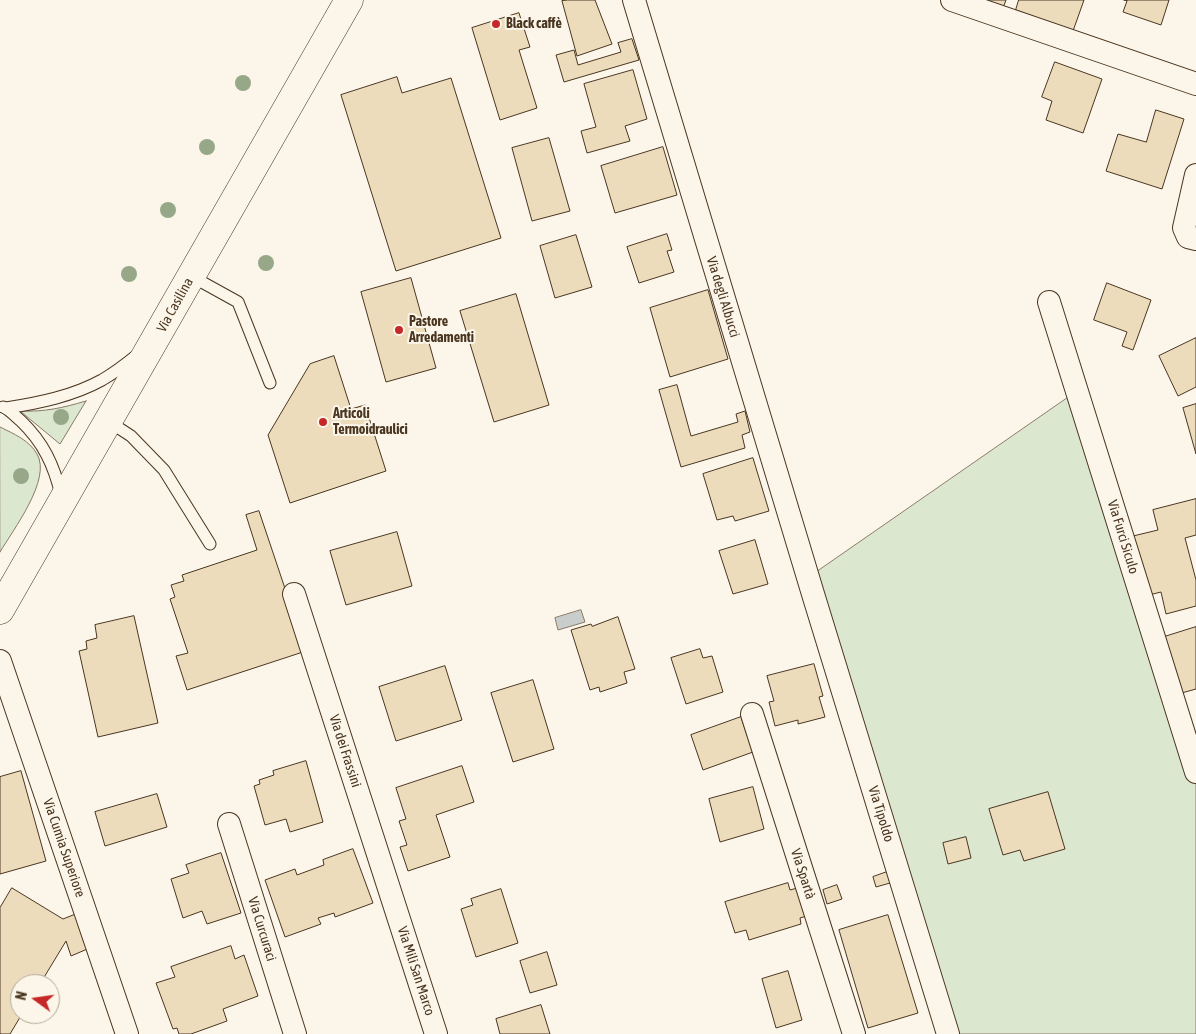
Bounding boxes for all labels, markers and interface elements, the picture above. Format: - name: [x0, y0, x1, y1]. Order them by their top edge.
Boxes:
- place label: Black caffè: [506, 16, 562, 32]
- marker: Black caffè: [490, 18, 502, 30]
- street label: Via degli Albucci: [703, 254, 743, 340]
- street label: Via Casilina: [153, 275, 197, 335]
- place label: Pastore Arredamenti: [409, 314, 474, 347]
- marker: Pastore Arredamenti: [393, 324, 405, 336]
- place label: Articoli Termoidraulici: [333, 406, 408, 438]
- marker: Articoli Termoidraulici: [317, 416, 329, 428]
- street label: Via Furci Siculo: [1104, 498, 1142, 576]
- street label: Via dei Frassini: [325, 713, 365, 789]
- street label: Via Tipoldo: [865, 784, 897, 844]
- street label: Via Cumia Superiore: [39, 796, 89, 900]
- street label: Via Spartà: [787, 847, 819, 901]
- street label: Via Curcuraci: [244, 895, 280, 963]
- street label: Via Mili San Marco: [394, 924, 438, 1018]
- north arrow: [10, 974, 60, 1024]
- text: N: [13, 990, 30, 1002]

